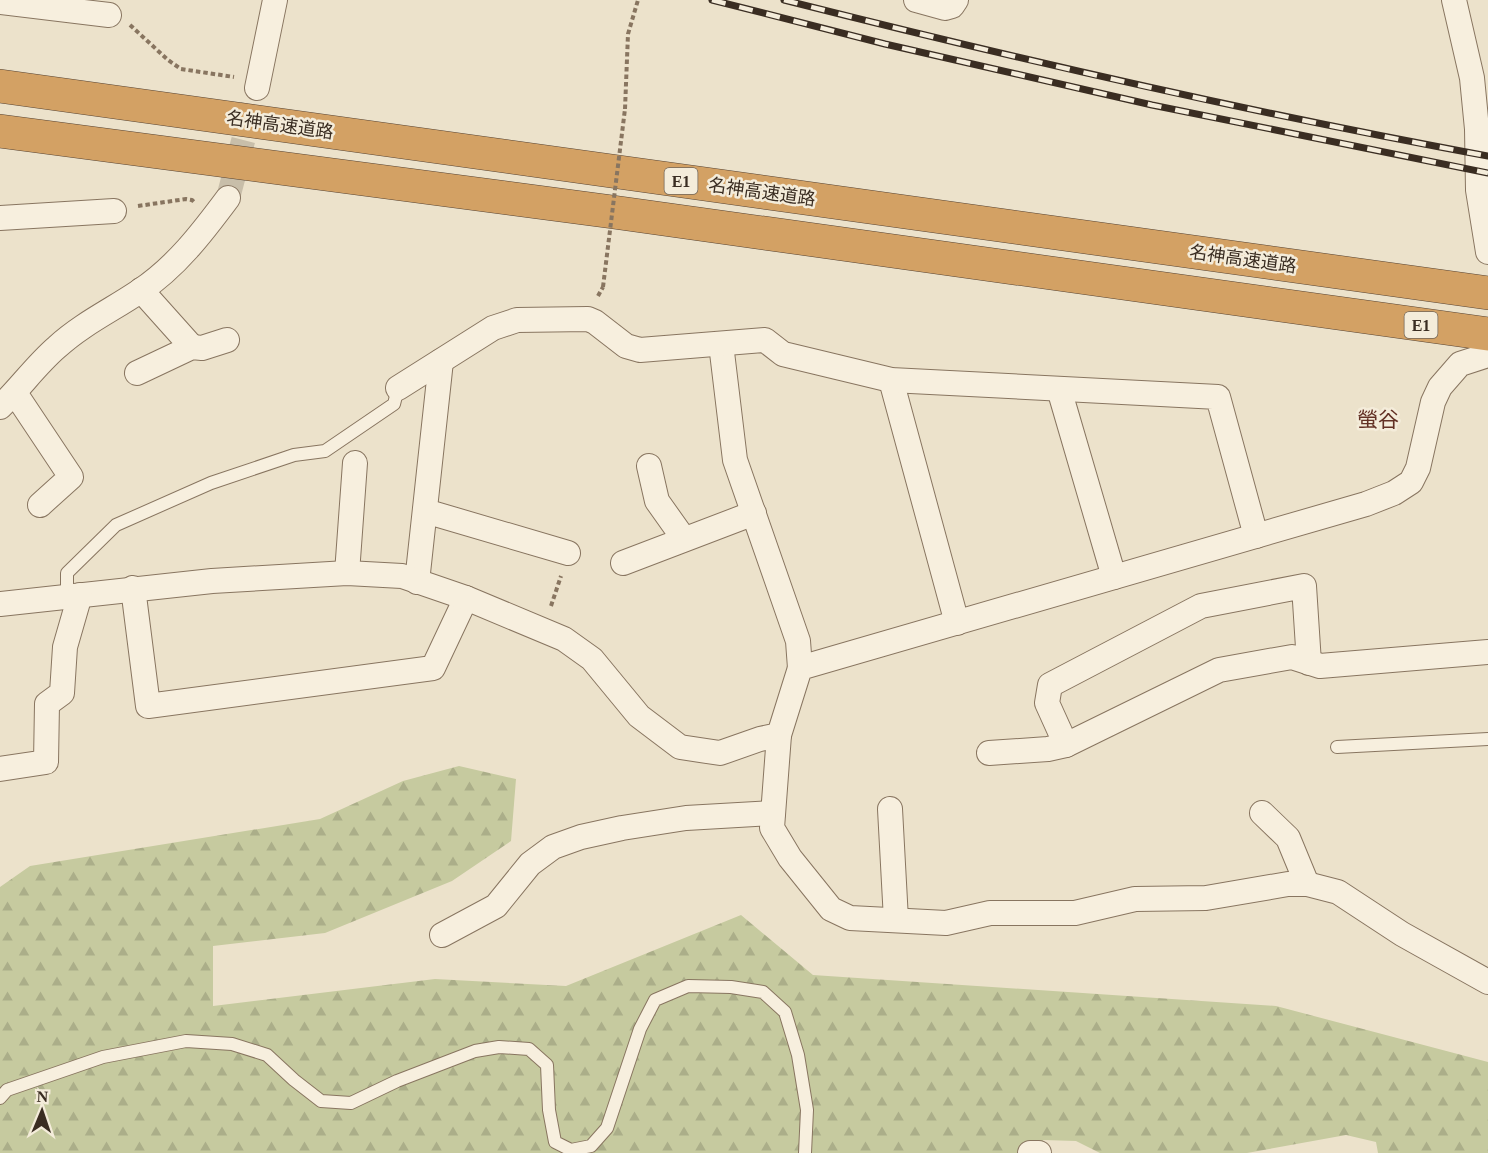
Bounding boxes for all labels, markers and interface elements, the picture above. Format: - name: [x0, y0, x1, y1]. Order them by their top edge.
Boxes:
- street label: 名神高速道路: [225, 108, 335, 142]
- road number: E1: [664, 168, 698, 194]
- street label: 名神高速道路: [707, 175, 817, 209]
- street label: 名神高速道路: [1188, 242, 1298, 276]
- road number: E1: [1404, 312, 1438, 338]
- district label: 螢谷: [1357, 408, 1399, 432]
- north arrow: [12, 1081, 72, 1141]
- text: N: [36, 1088, 49, 1105]

